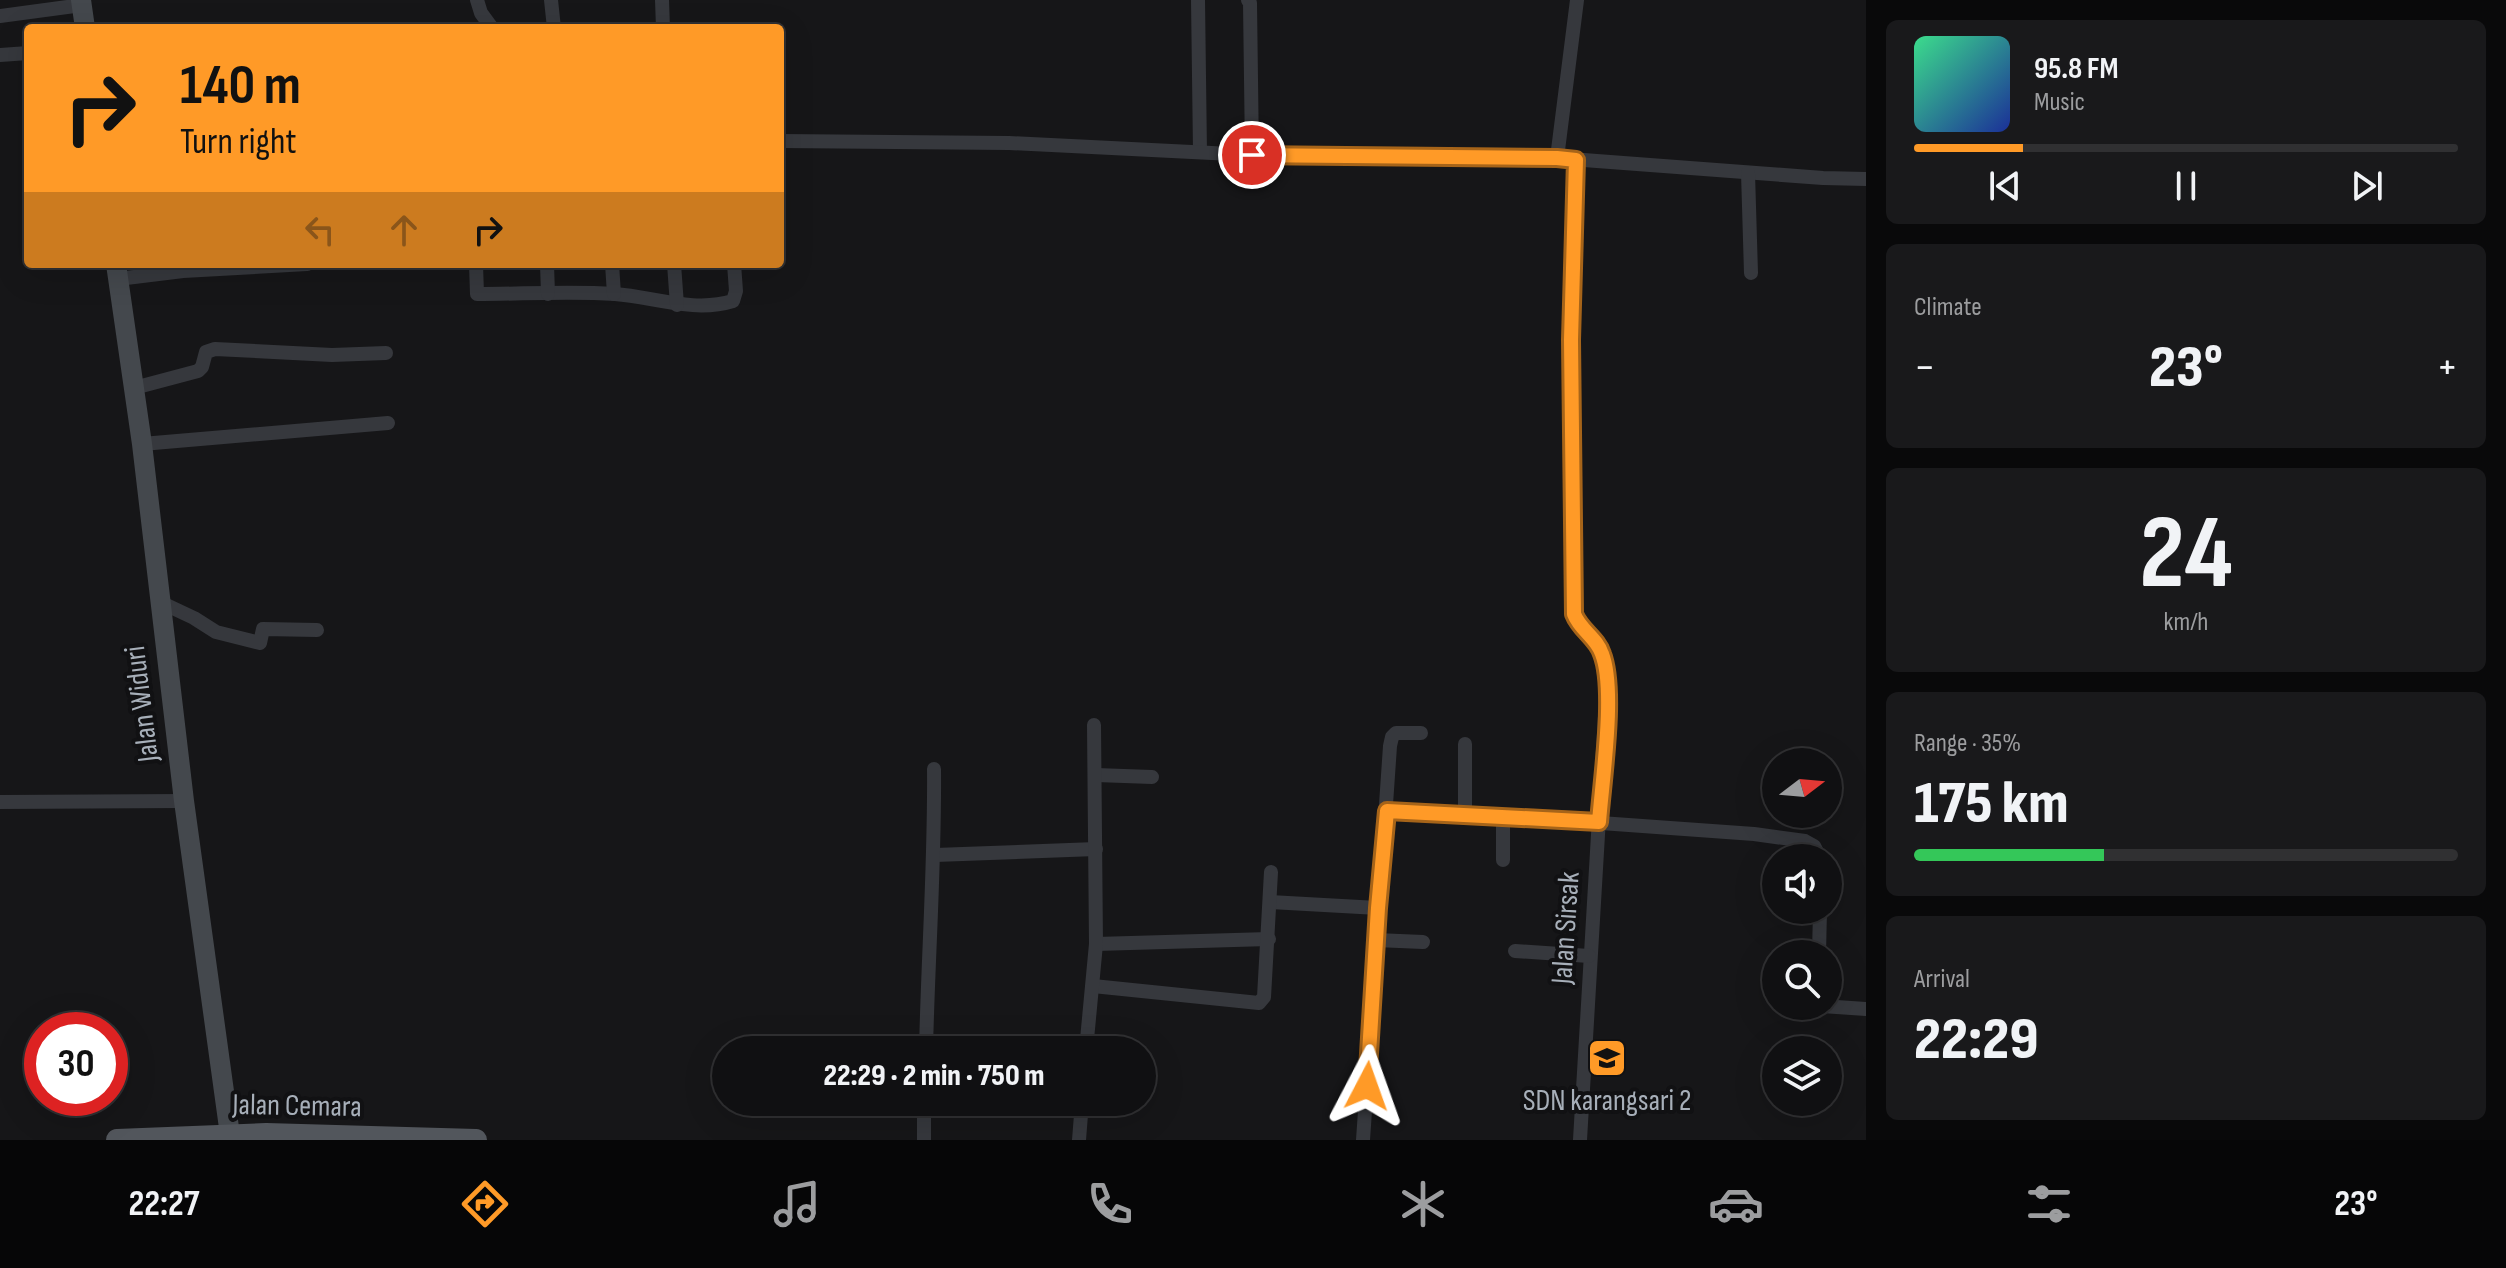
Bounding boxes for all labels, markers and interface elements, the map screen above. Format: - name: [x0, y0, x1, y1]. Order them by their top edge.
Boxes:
- text: 95.8 FM: [2034, 51, 2119, 87]
- text: 140 m: [180, 53, 301, 120]
- icon: right: [48, 56, 152, 160]
- text: Music: [2034, 87, 2085, 118]
- text: Turn right: [180, 121, 297, 164]
- pin: [1218, 121, 1286, 189]
- icon: arrive: [1230, 133, 1274, 177]
- icon: previous: [1983, 164, 2027, 208]
- icon: pause: [2164, 164, 2208, 208]
- icon: next: [2345, 164, 2389, 208]
- icon: left: [298, 208, 342, 252]
- icon: ahead: [382, 208, 426, 252]
- icon: right: [466, 208, 510, 252]
- text: Climate: [1914, 292, 1982, 323]
- text: 23°: [2149, 332, 2223, 404]
- text: −: [1914, 341, 1936, 394]
- text: +: [2436, 341, 2458, 394]
- text: 24: [2139, 492, 2233, 617]
- text: km/h: [2164, 607, 2208, 638]
- street label: Jalan Widuri: [117, 644, 167, 765]
- text: Range · 35%: [1914, 728, 2021, 759]
- north arrow: [1762, 748, 1842, 828]
- map controls: [1762, 748, 1842, 1116]
- text: 175 km: [1914, 768, 2069, 840]
- button: sound: [1762, 844, 1842, 924]
- street label: Jalan Sirsak: [1544, 870, 1588, 986]
- button: search: [1762, 940, 1842, 1020]
- text: Arrival: [1914, 964, 1970, 995]
- text: 22:29: [1914, 1004, 2038, 1076]
- speed limit sign: 30: [24, 1012, 128, 1116]
- button: layers: [1762, 1036, 1842, 1116]
- school or university icon: SDN karangsari 2: [1586, 1037, 1628, 1079]
- position arrow: [1325, 1044, 1409, 1128]
- text: 22:29 · 2 min · 750 m: [824, 1058, 1045, 1094]
- place label: SDN karangsari 2: [1523, 1083, 1691, 1119]
- street label: Jalan Cemara: [231, 1087, 362, 1125]
- icon: directions: [457, 1176, 513, 1232]
- icon: music: [769, 1176, 825, 1232]
- icon: phone: [1082, 1176, 1138, 1232]
- icon: climate: [1395, 1176, 1451, 1232]
- icon: car: [1708, 1176, 1764, 1232]
- icon: filters: [2021, 1176, 2077, 1232]
- text: 22:27: [128, 1183, 200, 1226]
- text: 23°: [2334, 1183, 2377, 1226]

